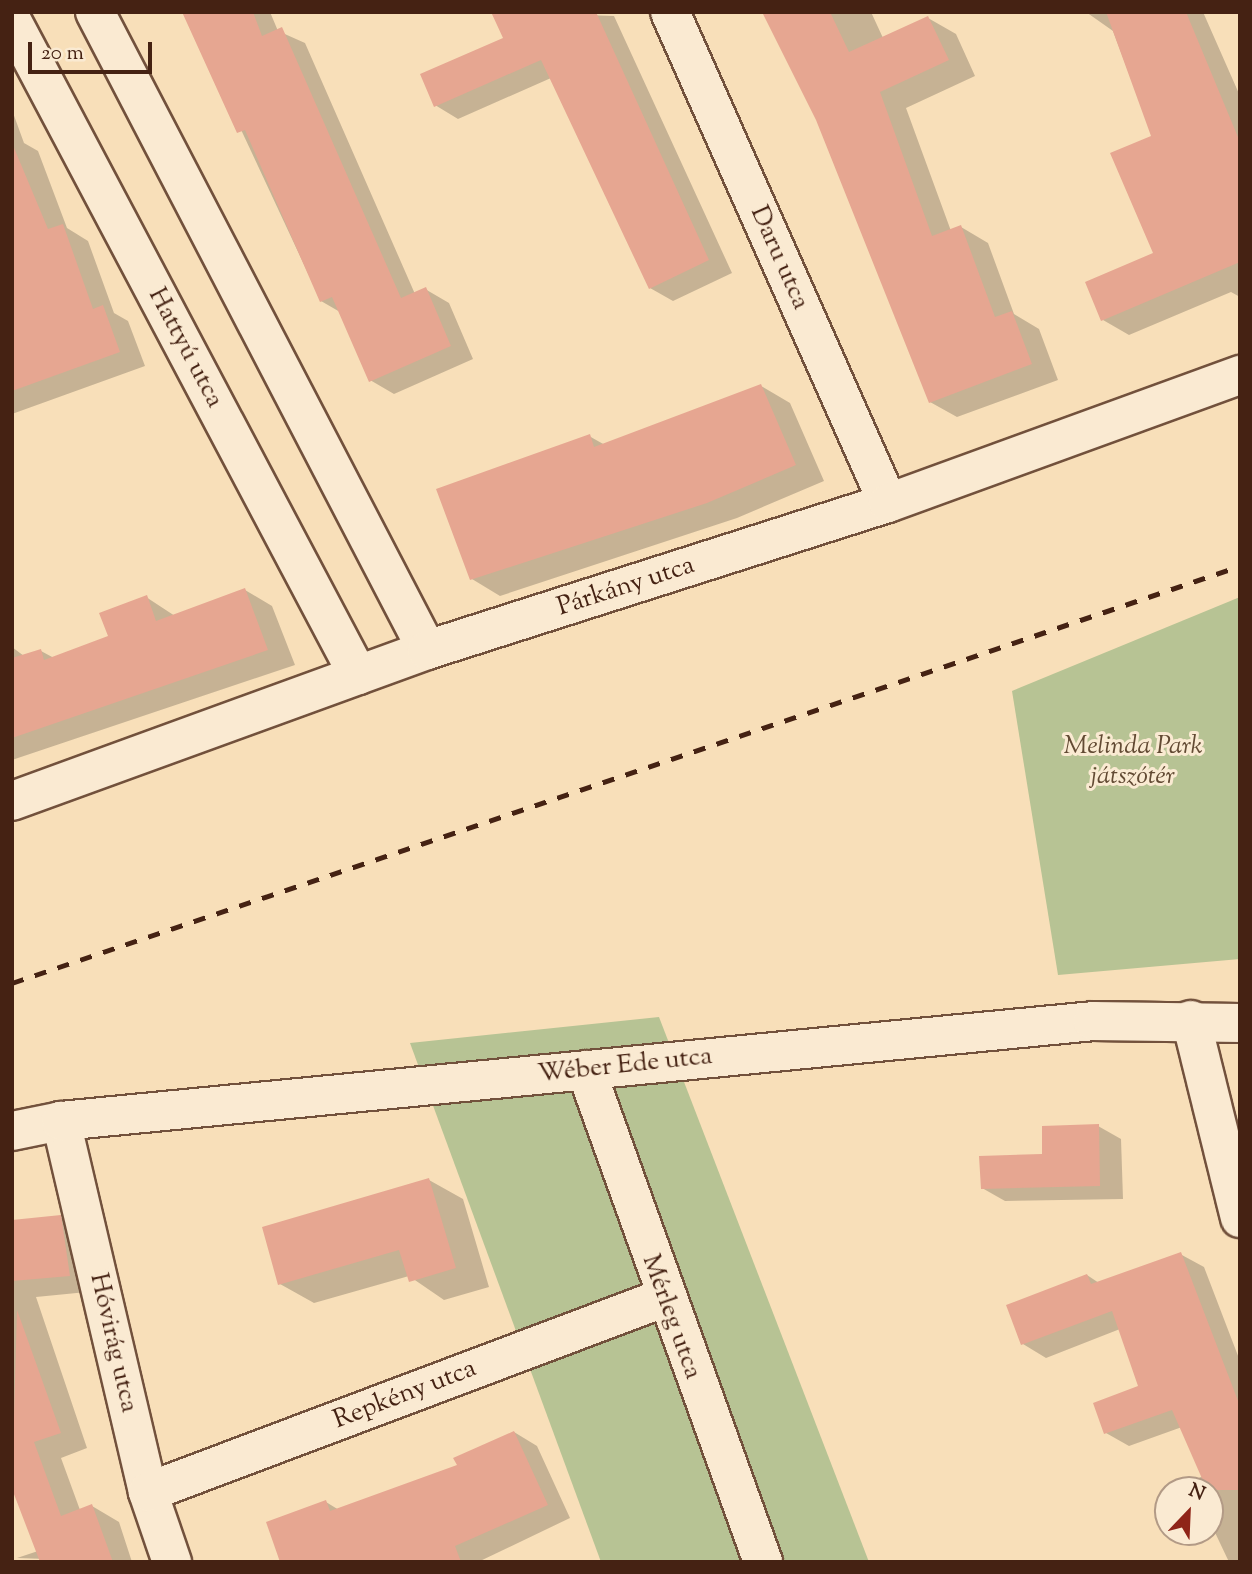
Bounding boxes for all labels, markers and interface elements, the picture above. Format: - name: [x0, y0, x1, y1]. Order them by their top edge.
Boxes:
- scale bar: [32, 28, 156, 72]
- text: 20 m: [41, 39, 84, 69]
- street label: Daru utca: [742, 201, 816, 315]
- street label: Hattyú utca: [140, 283, 230, 413]
- street label: Párkány utca: [553, 550, 699, 624]
- park label: Melinda Park játszótér: [1064, 731, 1202, 792]
- street label: Wéber Ede utca: [536, 1041, 714, 1091]
- street label: Mérleg utca: [634, 1250, 708, 1384]
- street label: Hóvirág utca: [82, 1270, 144, 1416]
- street label: Repkény utca: [329, 1353, 481, 1437]
- north arrow: [1154, 1476, 1224, 1546]
- text: N: [1184, 1478, 1209, 1508]

